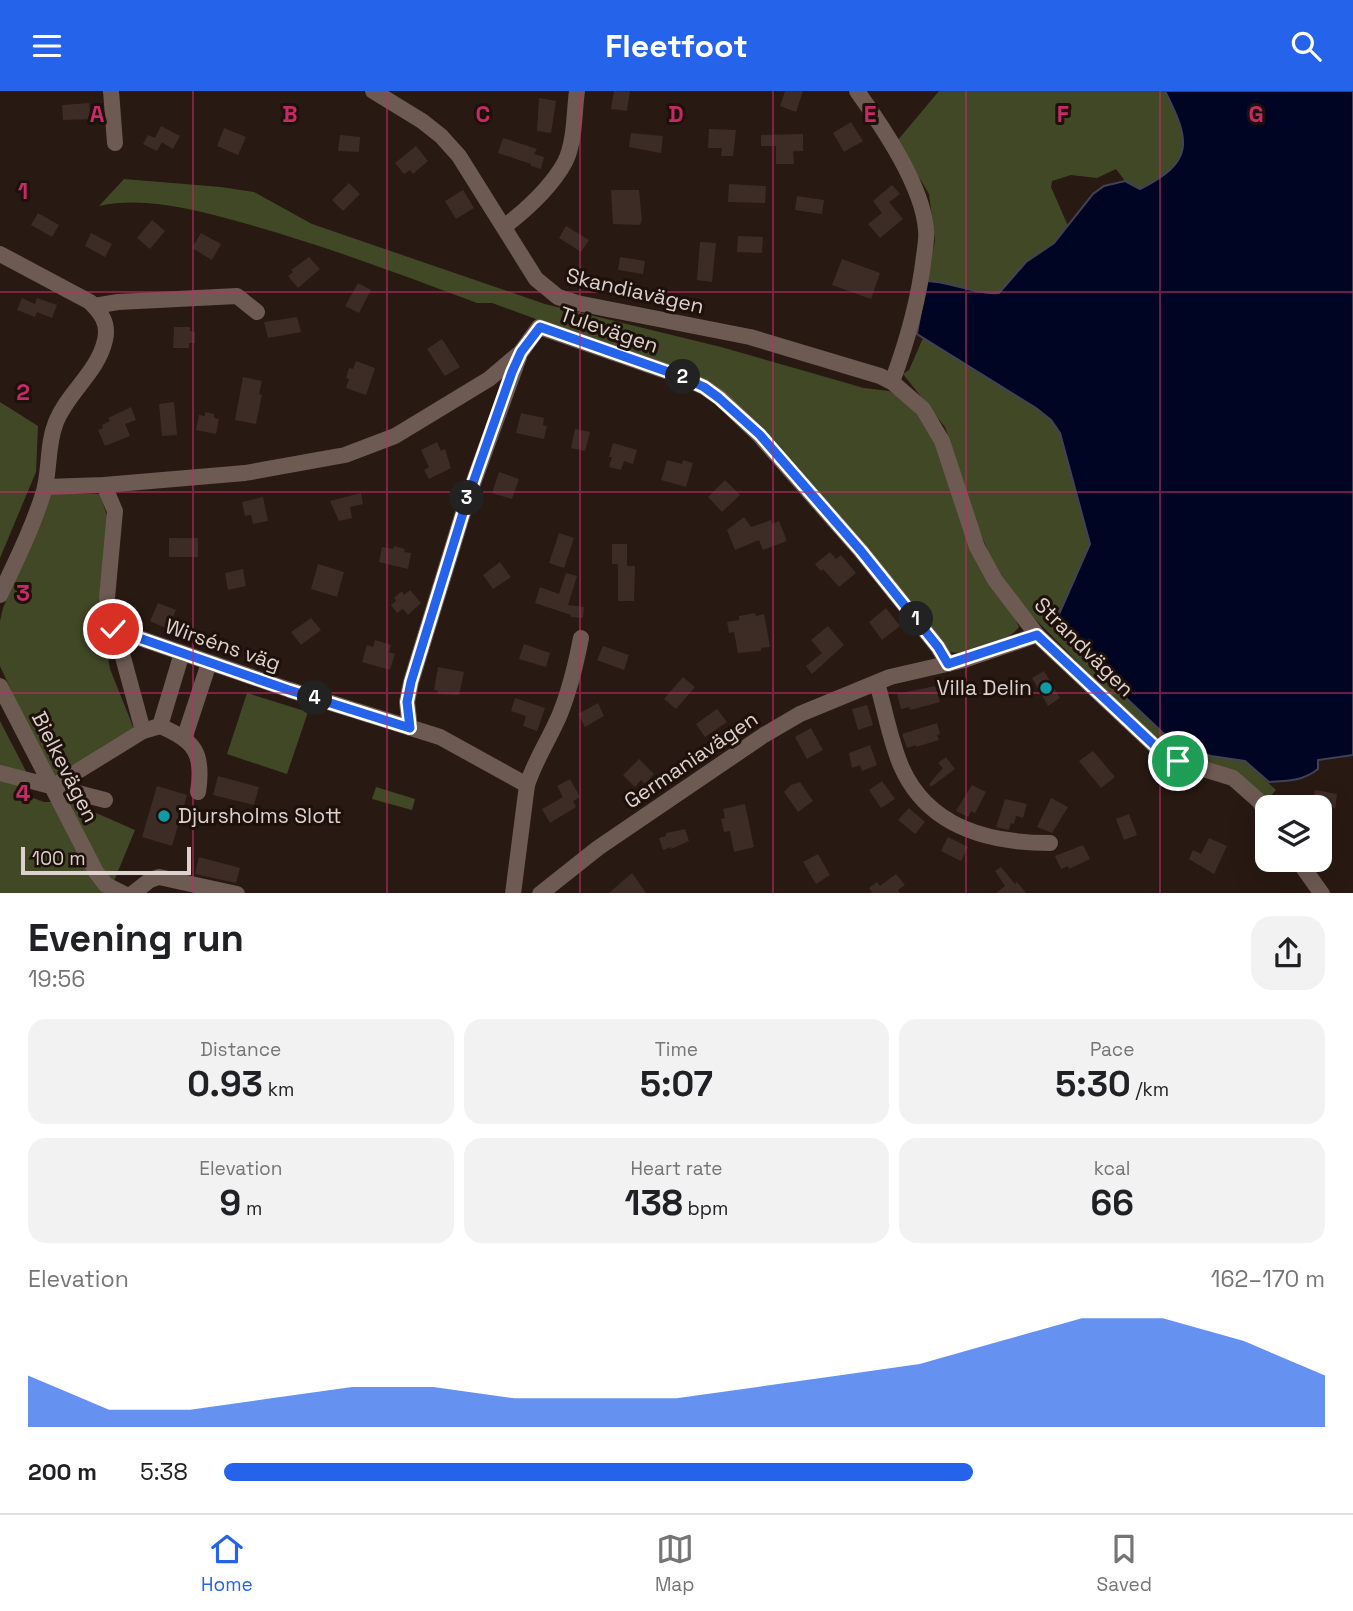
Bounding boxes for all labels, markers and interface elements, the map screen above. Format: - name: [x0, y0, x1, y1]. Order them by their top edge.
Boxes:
- text: Fleetfoot: [605, 26, 748, 66]
- icon: menu: [28, 27, 66, 65]
- icon: search: [1287, 27, 1325, 65]
- text: A: [90, 99, 105, 129]
- text: B: [282, 99, 298, 129]
- text: C: [476, 99, 490, 129]
- text: D: [668, 99, 684, 129]
- text: E: [864, 99, 876, 129]
- text: F: [1057, 99, 1069, 129]
- text: G: [1248, 99, 1264, 129]
- text: 1: [18, 176, 28, 206]
- street label: Skandiavägen: [564, 262, 707, 319]
- street label: Tulevägen: [556, 300, 662, 359]
- pin: 2: [666, 359, 700, 395]
- text: 2: [677, 364, 688, 389]
- text: 2: [16, 377, 30, 407]
- pin: 3: [449, 481, 484, 515]
- text: 3: [461, 485, 472, 510]
- text: 3: [16, 578, 30, 608]
- street label: Strandvägen: [1029, 591, 1140, 702]
- pin: [83, 599, 143, 659]
- pin: 1: [898, 601, 934, 637]
- text: 1: [911, 606, 920, 631]
- icon: check: [94, 610, 132, 648]
- street label: Wirséns väg: [162, 612, 284, 677]
- place label: Villa Delin: [937, 674, 1032, 701]
- marker: Villa Delin: [1038, 680, 1054, 696]
- pin: 4: [298, 681, 332, 715]
- text: 4: [308, 685, 321, 710]
- street label: Germaniavägen: [619, 705, 763, 814]
- street label: Bielkevägen: [26, 707, 105, 827]
- pin: [1148, 731, 1208, 791]
- icon: arrive: [1159, 742, 1197, 780]
- text: 4: [16, 778, 31, 808]
- map controls: [1255, 795, 1332, 872]
- button: layers: [1255, 795, 1332, 872]
- place label: Djursholms Slott: [178, 802, 342, 829]
- marker: Djursholms Slott: [156, 808, 172, 824]
- scale bar: [21, 845, 191, 876]
- text: 100 m: [32, 846, 86, 871]
- text: Evening run: [28, 914, 244, 962]
- button: share: [1251, 916, 1325, 990]
- text: 19:56: [28, 964, 85, 994]
- text: Distance: [200, 1037, 281, 1062]
- text: Time: [655, 1037, 698, 1062]
- text: Pace: [1090, 1037, 1134, 1062]
- text: 0.93: [187, 1062, 263, 1106]
- text: 5:07: [640, 1062, 713, 1106]
- text: 5:30: [1055, 1062, 1131, 1106]
- text: km: [263, 1077, 294, 1102]
- text: /km: [1131, 1077, 1169, 1102]
- text: Elevation: [199, 1156, 282, 1181]
- text: Heart rate: [630, 1156, 723, 1181]
- text: kcal: [1094, 1156, 1130, 1181]
- text: 9: [219, 1181, 241, 1225]
- text: 138: [625, 1181, 683, 1225]
- text: 66: [1091, 1181, 1134, 1225]
- text: m: [241, 1196, 262, 1221]
- text: bpm: [683, 1196, 728, 1221]
- text: Elevation: [28, 1264, 129, 1294]
- text: 162–170 m: [1211, 1264, 1325, 1294]
- text: 200 m: [28, 1457, 97, 1487]
- text: 5:38: [140, 1457, 188, 1487]
- tab: Home: [201, 1530, 253, 1597]
- tab: Map: [655, 1530, 695, 1597]
- tab: Saved: [1097, 1530, 1152, 1597]

